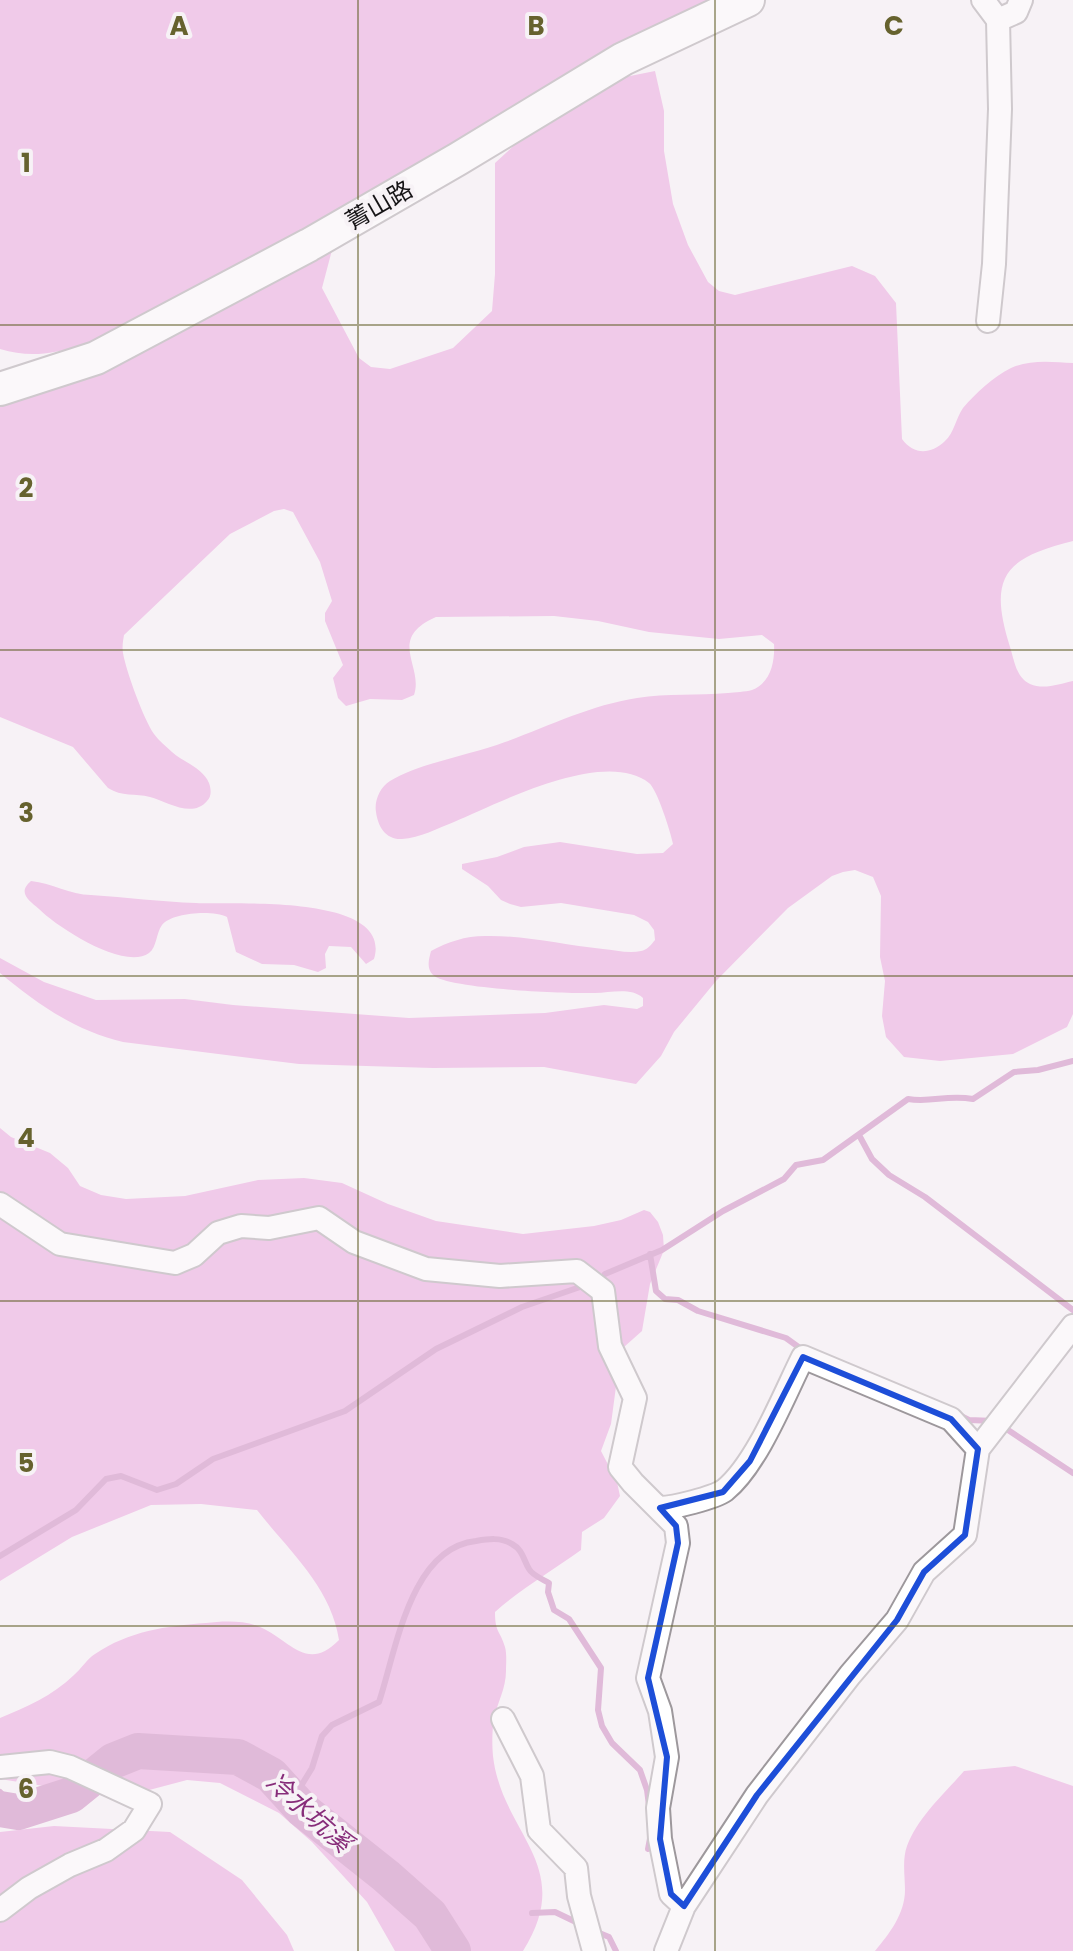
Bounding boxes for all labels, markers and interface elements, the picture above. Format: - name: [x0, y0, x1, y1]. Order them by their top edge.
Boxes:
- text: A: [169, 8, 189, 44]
- text: B: [527, 8, 545, 44]
- text: C: [884, 8, 904, 44]
- text: 1: [21, 145, 31, 181]
- street label: 菁山路: [340, 173, 418, 237]
- text: 2: [19, 470, 34, 506]
- text: 3: [18, 795, 34, 831]
- text: 4: [17, 1120, 35, 1156]
- text: 5: [18, 1445, 34, 1481]
- water label: 冷水坑溪: [258, 1764, 363, 1863]
- text: 6: [18, 1771, 34, 1807]

